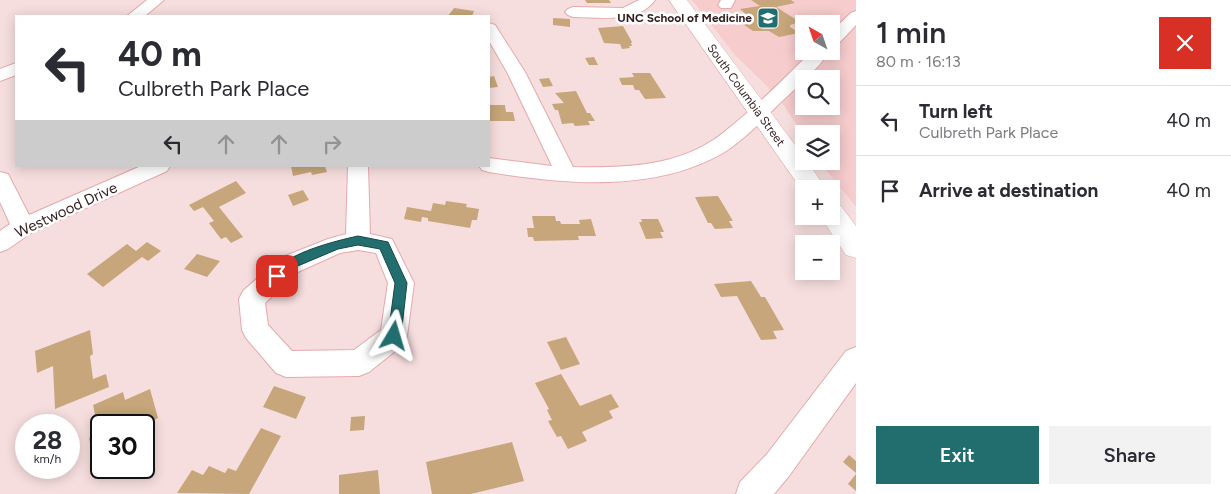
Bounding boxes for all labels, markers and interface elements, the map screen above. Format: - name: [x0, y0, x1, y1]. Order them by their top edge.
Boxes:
- school or university icon: UNC School of Medicine: [756, 6, 780, 30]
- place label: UNC School of Medicine: [617, 11, 752, 25]
- text: 1 min: [876, 14, 946, 51]
- north arrow: [795, 15, 840, 60]
- map controls: [795, 15, 840, 280]
- button: close: [1159, 17, 1211, 69]
- text: 40 m: [118, 33, 202, 75]
- icon: left: [35, 35, 100, 100]
- street label: South Columbia Street: [704, 41, 788, 149]
- text: 80 m · 16:13: [876, 52, 961, 71]
- button: search: [795, 70, 840, 115]
- text: Culbreth Park Place: [118, 75, 309, 102]
- text: Turn left: [919, 100, 993, 123]
- icon: left: [876, 107, 904, 135]
- text: 40 m: [1166, 109, 1211, 132]
- text: Culbreth Park Place: [919, 123, 1058, 142]
- button: layers: [795, 125, 840, 170]
- icon: left: [159, 130, 187, 158]
- icon: ahead: [212, 130, 240, 158]
- icon: ahead: [265, 130, 293, 158]
- icon: right: [318, 130, 346, 158]
- icon: arrive: [876, 177, 904, 205]
- street label: Westwood Drive: [12, 178, 120, 242]
- text: Arrive at destination: [919, 179, 1098, 202]
- text: 40 m: [1166, 179, 1211, 202]
- button: +: [795, 180, 840, 225]
- button: −: [795, 235, 840, 280]
- pin: [256, 255, 298, 297]
- icon: arrive: [263, 262, 291, 290]
- position arrow: [367, 309, 419, 361]
- speed limit sign: 30: [90, 414, 155, 479]
- text: 28: [33, 425, 62, 455]
- button: Exit: [876, 426, 1039, 484]
- button: Share: [1049, 426, 1211, 484]
- text: km/h: [34, 452, 61, 466]

